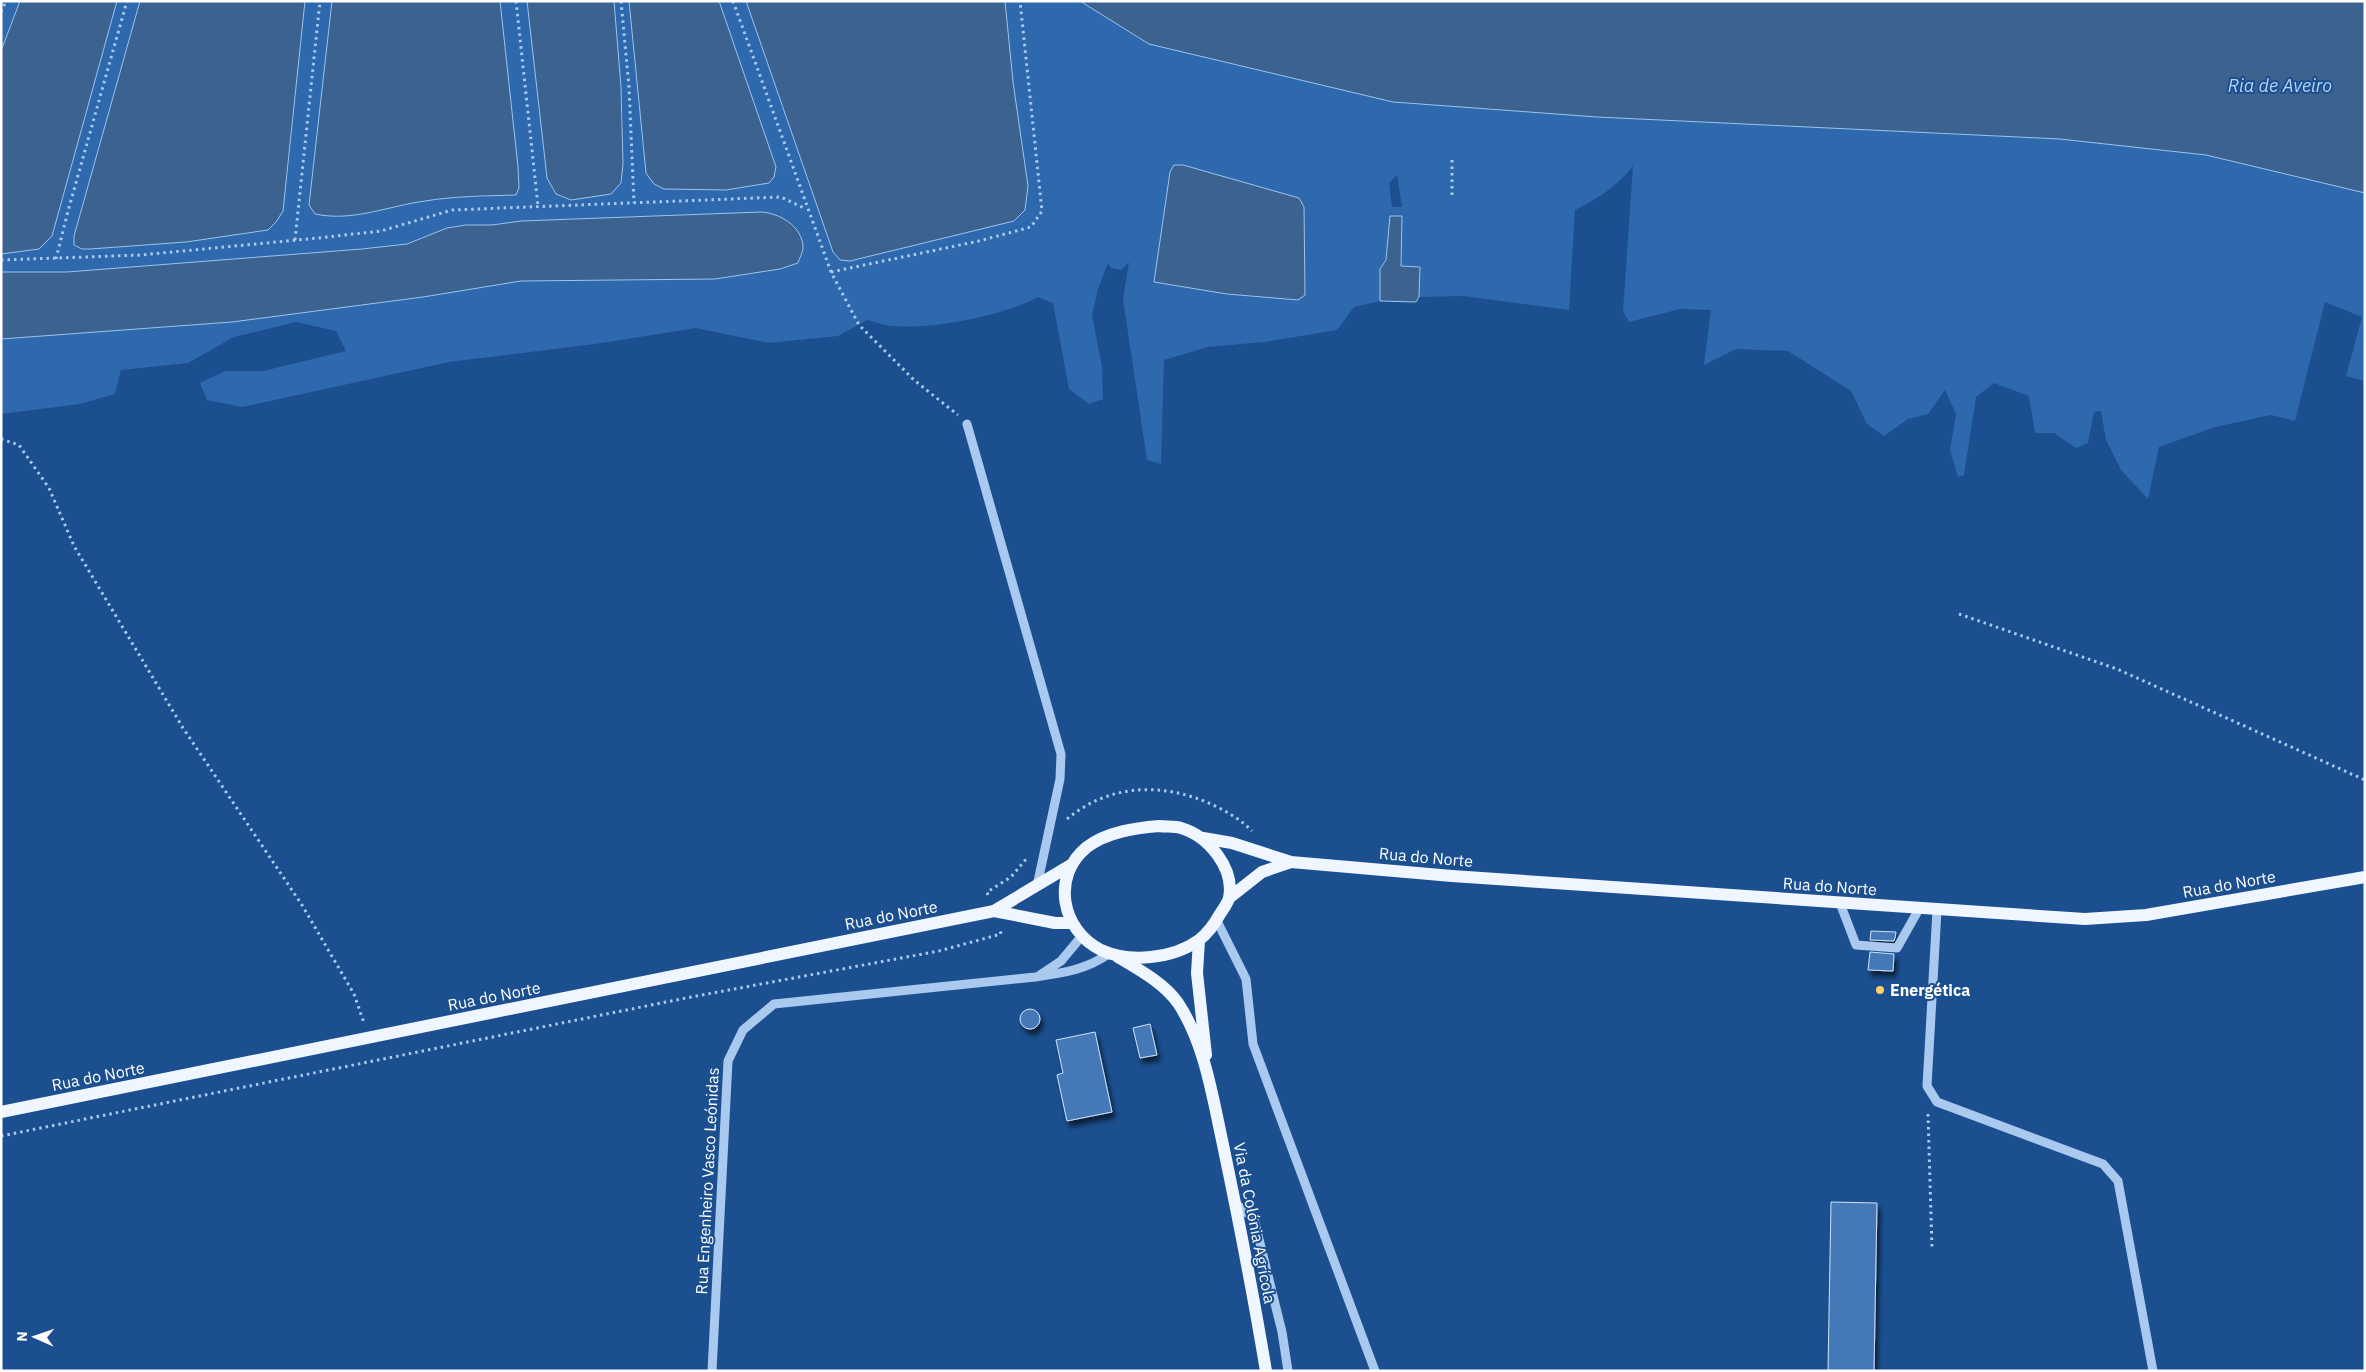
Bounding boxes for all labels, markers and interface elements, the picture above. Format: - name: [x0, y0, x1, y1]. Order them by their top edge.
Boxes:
- water label: Ria de Aveiro: [2228, 74, 2332, 97]
- street label: Rua do Norte: [1378, 843, 1474, 871]
- street label: Rua do Norte: [2181, 866, 2277, 902]
- street label: Rua do Norte: [1782, 873, 1878, 899]
- street label: Rua do Norte: [843, 896, 939, 934]
- street label: Rua do Norte: [446, 977, 542, 1015]
- place label: Energética: [1890, 980, 1970, 1000]
- marker: Energética: [1874, 984, 1886, 996]
- street label: Rua do Norte: [50, 1057, 146, 1095]
- street label: Rua Engenheiro Vasco Leónidas: [691, 1067, 723, 1295]
- street label: Via da Colónia Agrícola: [1230, 1141, 1281, 1306]
- north arrow: [10, 1312, 60, 1362]
- text: N: [13, 1331, 31, 1342]

